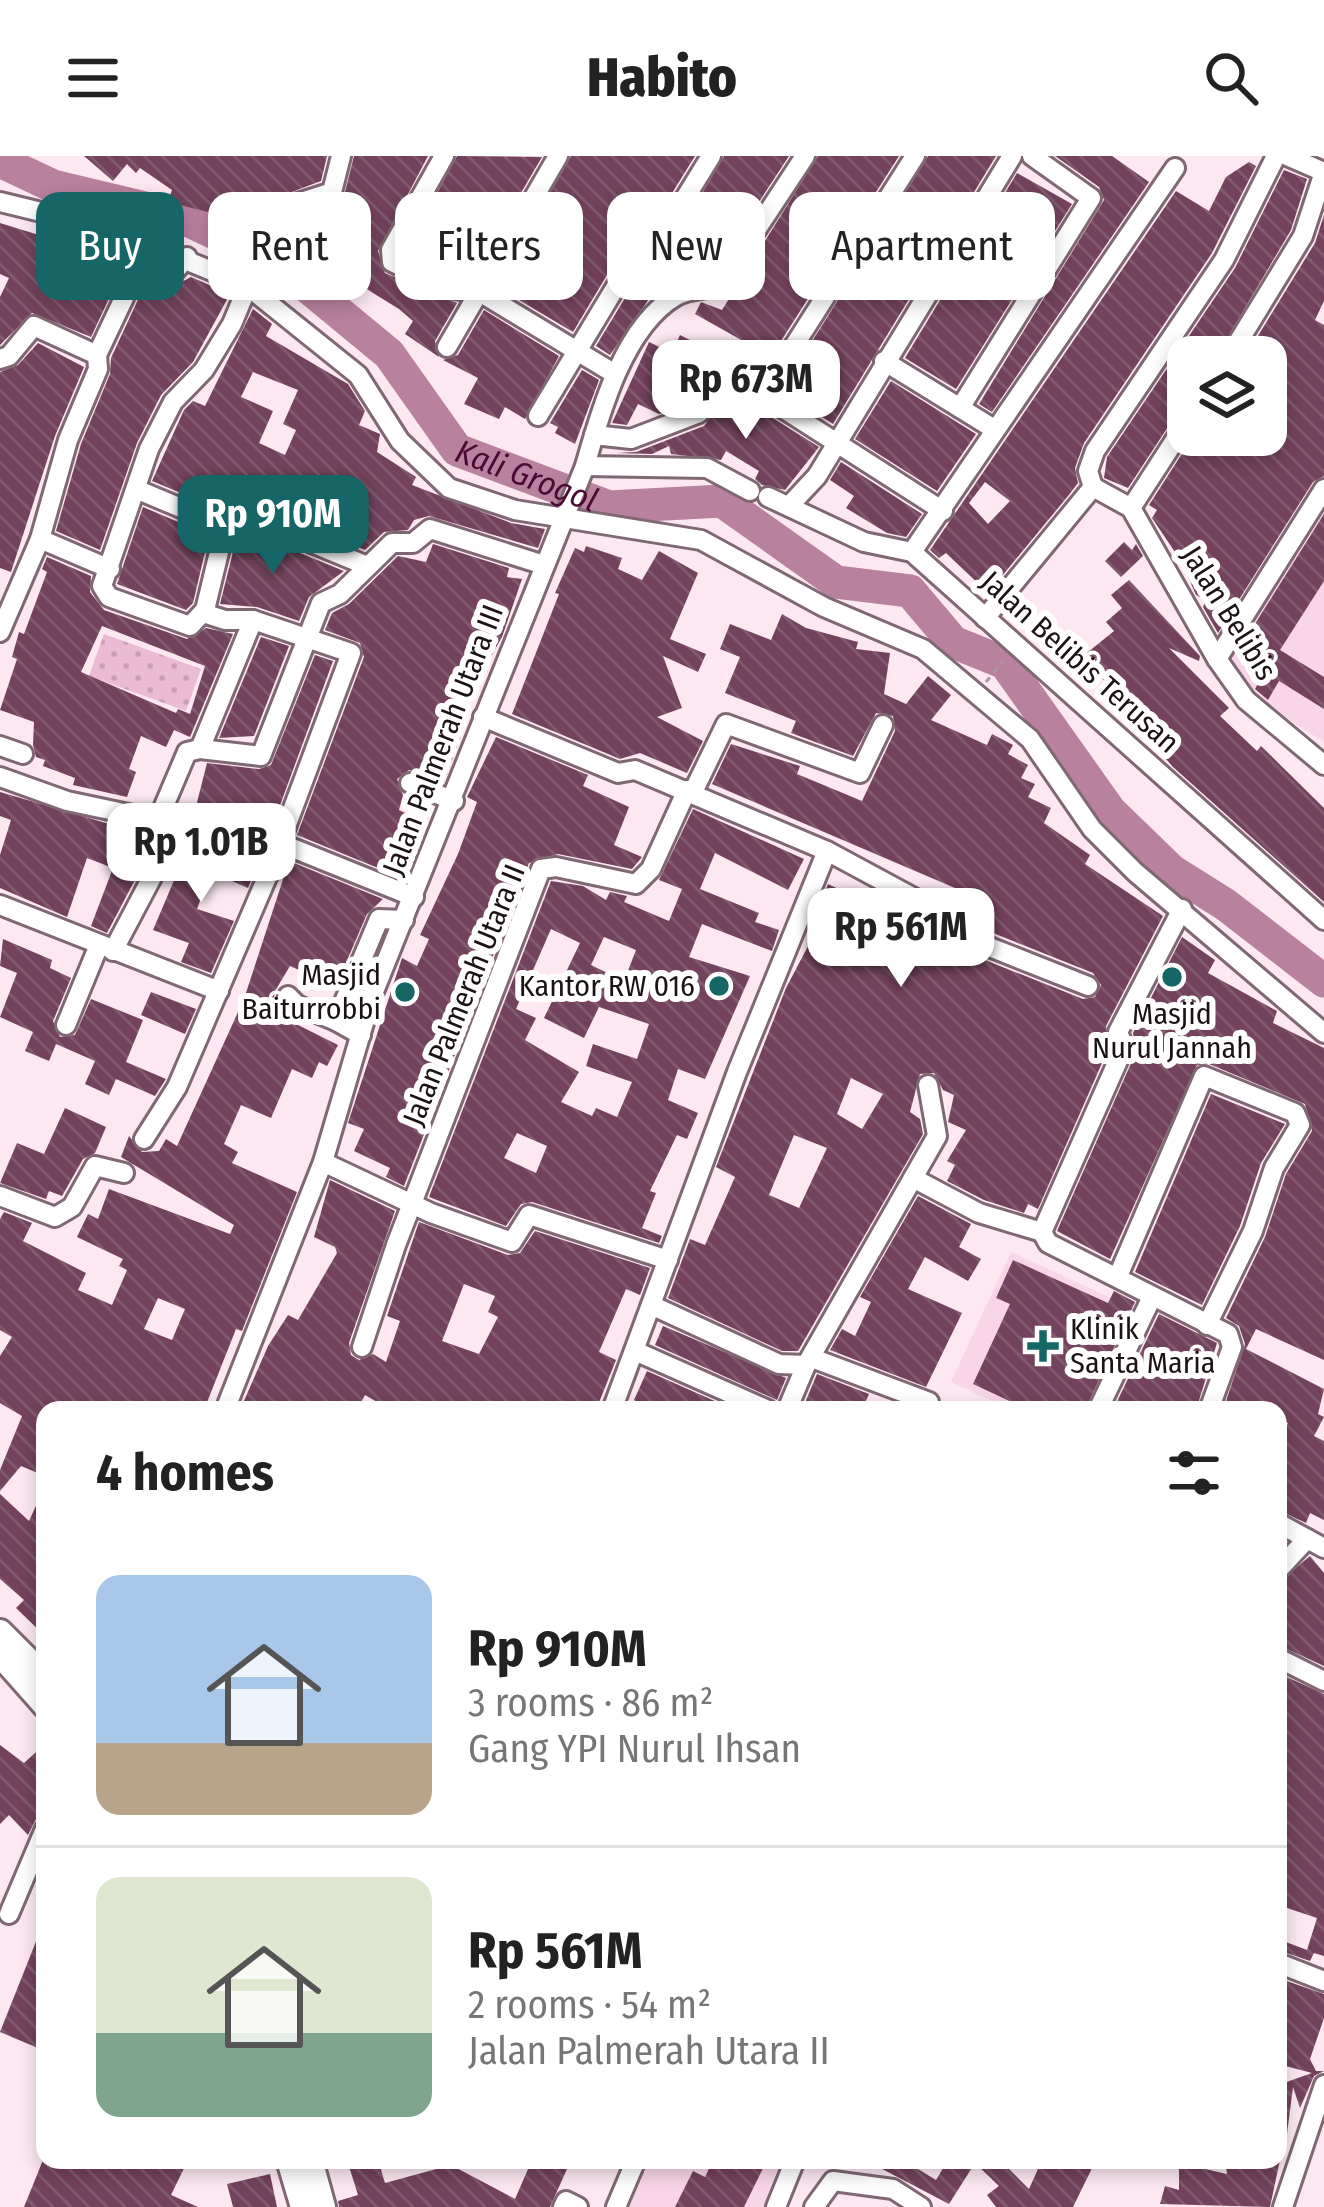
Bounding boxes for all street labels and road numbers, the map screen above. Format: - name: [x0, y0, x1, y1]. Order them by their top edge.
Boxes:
- street label: Jalan Belibis: [1174, 539, 1284, 687]
- street label: Jalan Belibis Terusan: [973, 564, 1187, 760]
- street label: Jalan Palmerah Utara III: [375, 600, 511, 880]
- street label: Jalan Palmerah Utara II: [395, 859, 533, 1131]

